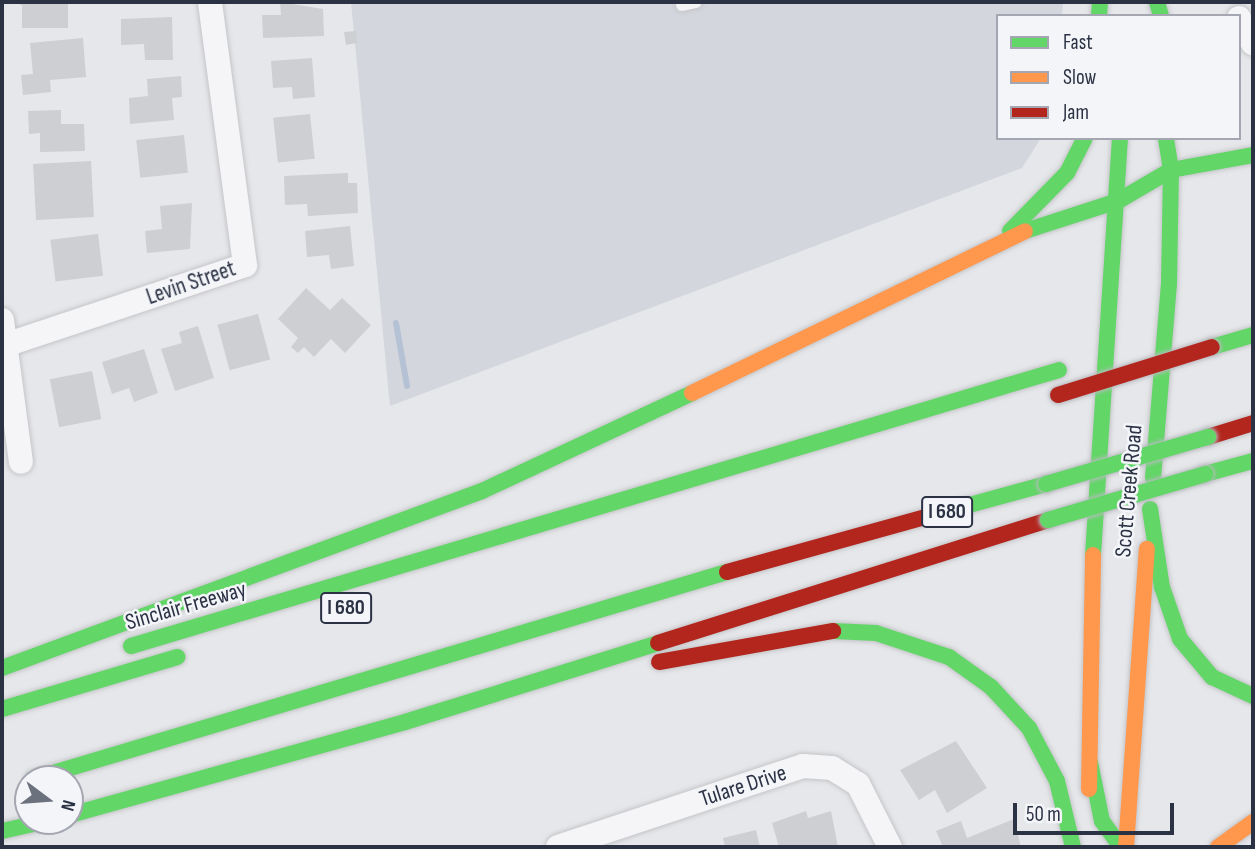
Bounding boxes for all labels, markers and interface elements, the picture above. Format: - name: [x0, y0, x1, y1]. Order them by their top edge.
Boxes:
- legend: [996, 14, 1241, 140]
- text: Fast: [1063, 30, 1093, 55]
- text: Slow: [1063, 65, 1096, 90]
- text: Jam: [1063, 100, 1089, 125]
- street label: Levin Street: [143, 255, 239, 311]
- street label: Scott Creek Road: [1109, 424, 1149, 558]
- road number: I 680: [921, 494, 973, 530]
- street label: Sinclair Freeway: [122, 576, 250, 636]
- road number: I 680: [320, 590, 372, 626]
- street label: Tulare Drive: [696, 759, 790, 813]
- north arrow: [14, 765, 84, 835]
- scale bar: [1017, 790, 1178, 834]
- text: N: [55, 797, 80, 813]
- text: 50 m: [1026, 802, 1061, 827]

